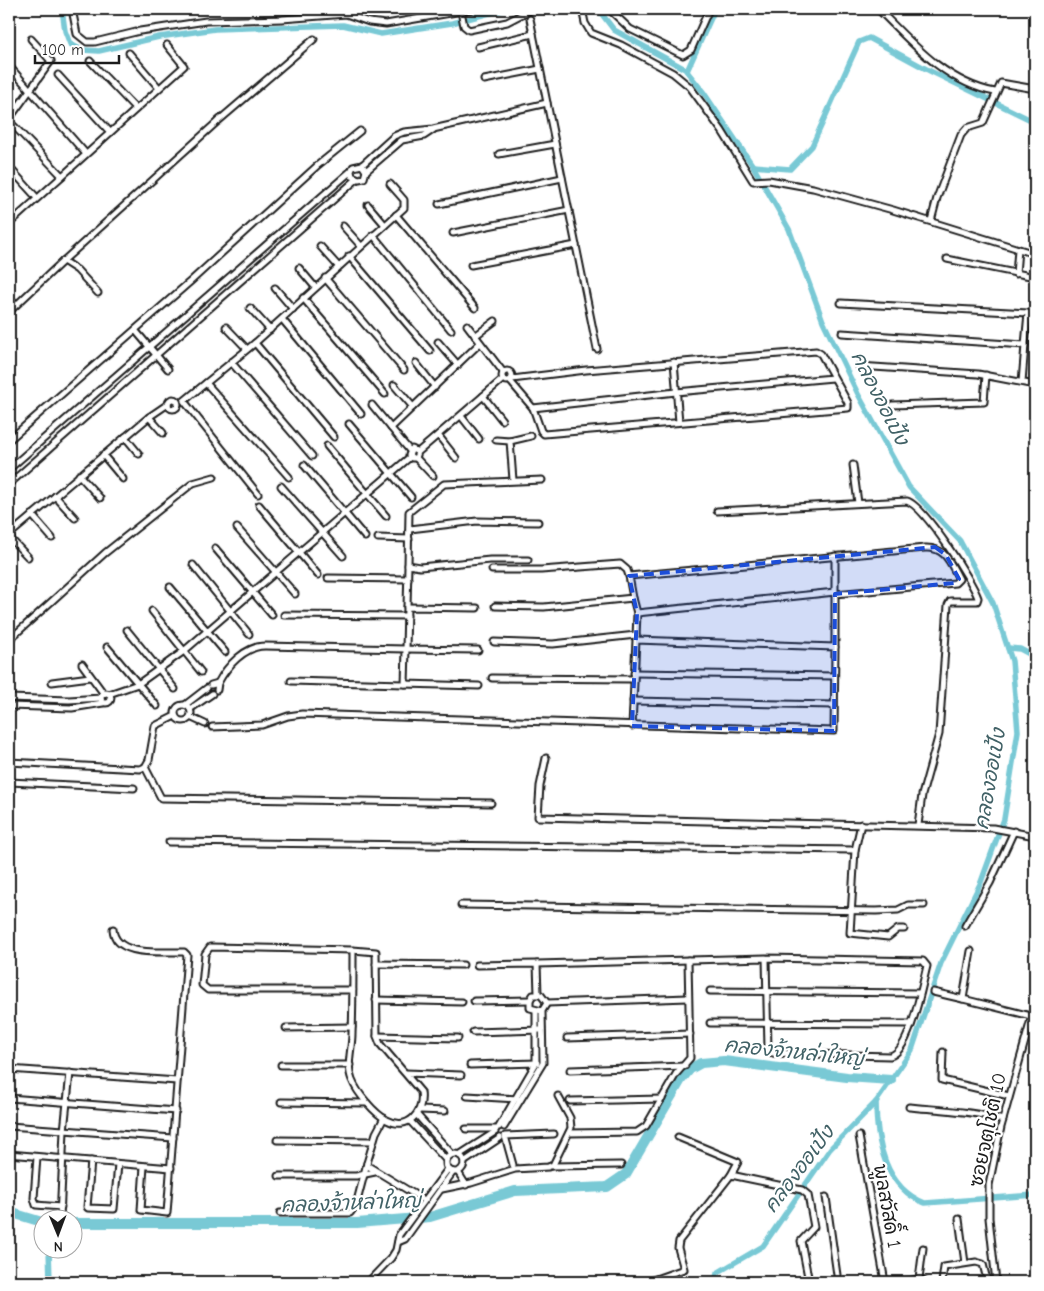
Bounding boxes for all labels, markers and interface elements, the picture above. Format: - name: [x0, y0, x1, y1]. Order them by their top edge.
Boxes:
- scale bar: [35, 32, 119, 64]
- text: 100 m: [42, 41, 84, 59]
- water label: คลองออเป้ง: [847, 347, 915, 450]
- water label: คลองออเป้ง: [969, 725, 1010, 831]
- water label: คลองจ้าหล่าใหญ่: [723, 1031, 869, 1071]
- street label: ซอยจตุโชติ 10: [963, 1071, 1014, 1190]
- water label: คลองออเป้ง: [758, 1120, 840, 1217]
- street label: พูลสวัสดิ์ 1: [866, 1161, 911, 1250]
- water label: คลองจ้าหล่าใหญ่: [281, 1187, 426, 1217]
- north arrow: [32, 1208, 82, 1258]
- text: N: [54, 1238, 63, 1255]

